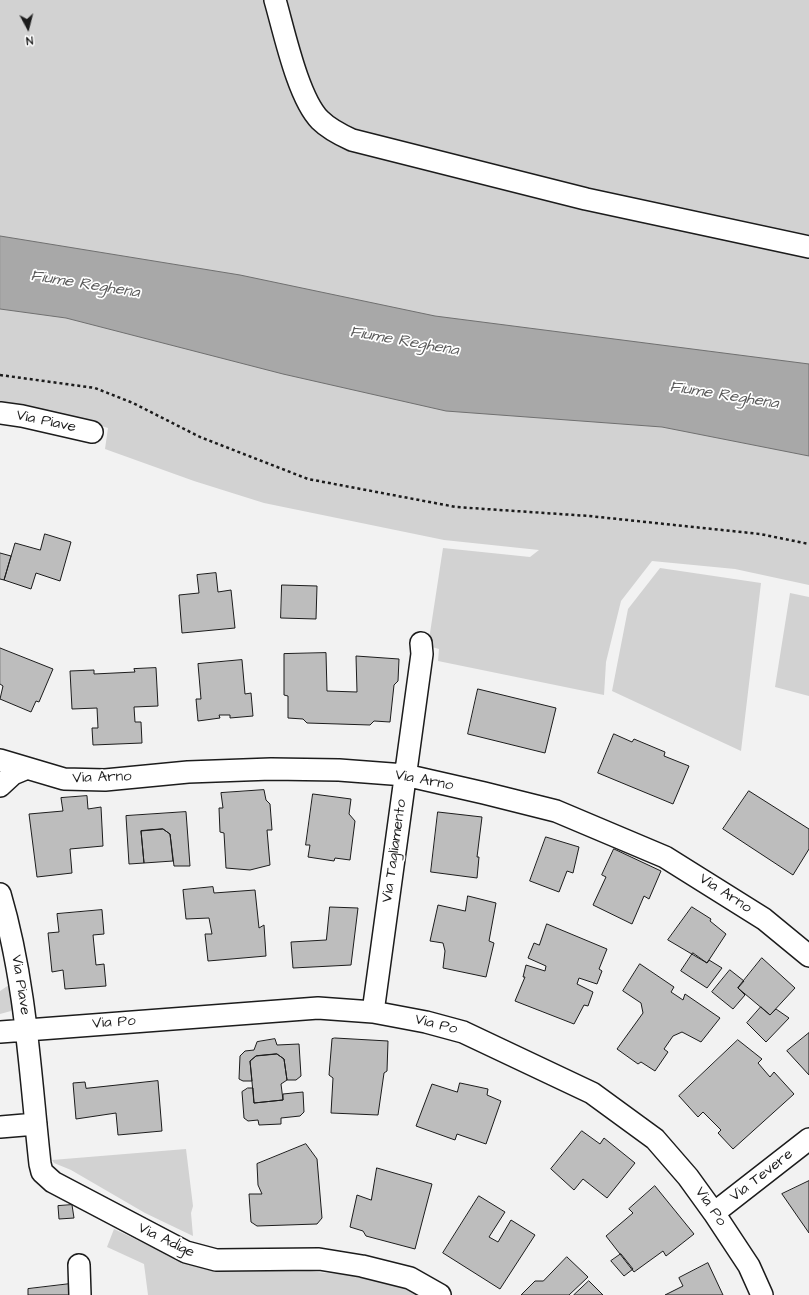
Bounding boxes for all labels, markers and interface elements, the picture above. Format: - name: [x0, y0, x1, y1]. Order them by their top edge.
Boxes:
- north arrow: [8, 8, 48, 48]
- text: N: [25, 33, 34, 48]
- water label: Fiume Reghena: [29, 267, 141, 303]
- water label: Fiume Reghena: [348, 323, 460, 361]
- water label: Fiume Reghena: [668, 378, 780, 414]
- street label: Via Piave: [14, 407, 78, 437]
- street label: Via Arno: [393, 767, 455, 795]
- street label: Via Arno: [72, 768, 132, 788]
- street label: Via Tagliamento: [379, 798, 411, 904]
- street label: Via Arno: [695, 870, 755, 918]
- street label: Via Piave: [6, 954, 34, 1016]
- street label: Via Po: [413, 1011, 459, 1039]
- street label: Via Po: [92, 1013, 136, 1033]
- street label: Via Tevere: [727, 1146, 797, 1206]
- street label: Via Po: [690, 1184, 730, 1230]
- street label: Via Adige: [135, 1220, 197, 1262]

